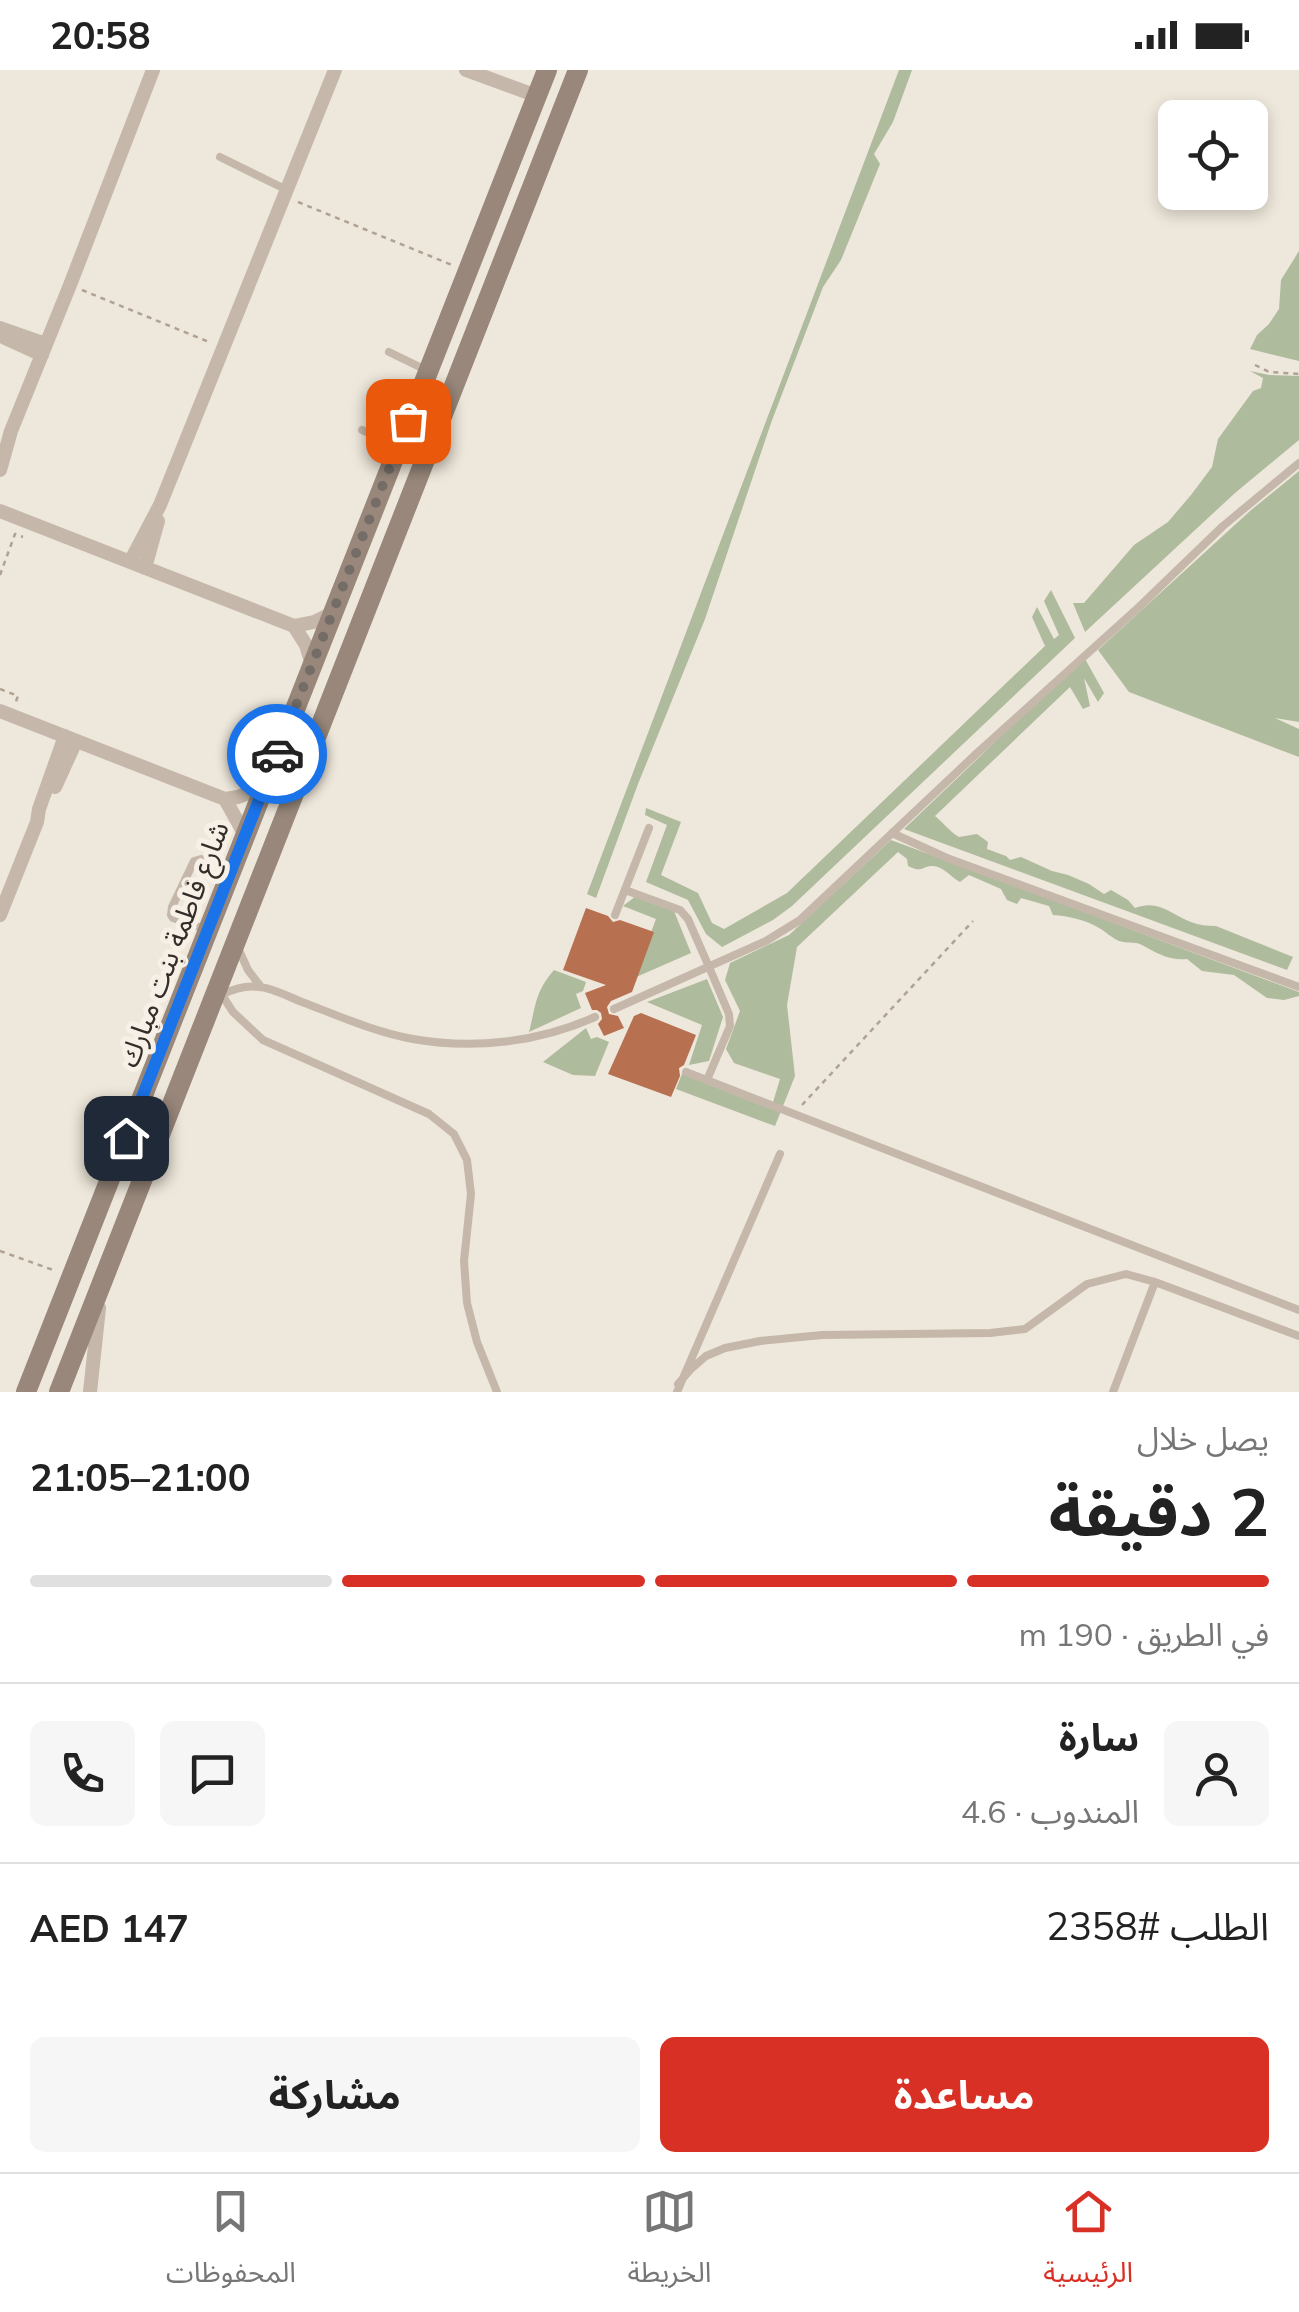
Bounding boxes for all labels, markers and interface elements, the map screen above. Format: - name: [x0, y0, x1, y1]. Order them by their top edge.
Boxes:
- text: 20:58: [50, 11, 151, 59]
- map controls: [1158, 100, 1268, 210]
- button: locate: [1158, 100, 1268, 210]
- pin: [366, 379, 451, 464]
- icon: bag: [381, 394, 436, 449]
- courier: [227, 704, 327, 804]
- icon: car: [250, 727, 305, 782]
- street label: شارع فاطمة بنت مبارك: [110, 816, 240, 1073]
- pin: [84, 1096, 169, 1181]
- icon: home: [99, 1111, 154, 1166]
- text: يصل خلال: [1137, 1418, 1269, 1458]
- text: 21:00–21:05: [30, 1453, 250, 1501]
- text: 2 دقيقة: [1049, 1471, 1269, 1552]
- text: في الطريق · 190 m: [1019, 1614, 1269, 1654]
- text: سارة: [1059, 1713, 1139, 1761]
- button: phone: [30, 1721, 135, 1826]
- button: chat: [160, 1721, 265, 1826]
- button: person: [1164, 1721, 1269, 1826]
- text: المندوب · 4.6: [961, 1791, 1139, 1831]
- text: الطلب #2358: [1046, 1902, 1269, 1950]
- text: AED 147: [30, 1904, 189, 1952]
- button: مشاركة: [30, 2037, 640, 2152]
- button: مساعدة: [660, 2037, 1269, 2152]
- tab: المحفوظات: [166, 2184, 296, 2303]
- tab: الخريطة: [628, 2184, 711, 2303]
- tab: الرئيسية: [1043, 2184, 1133, 2303]

